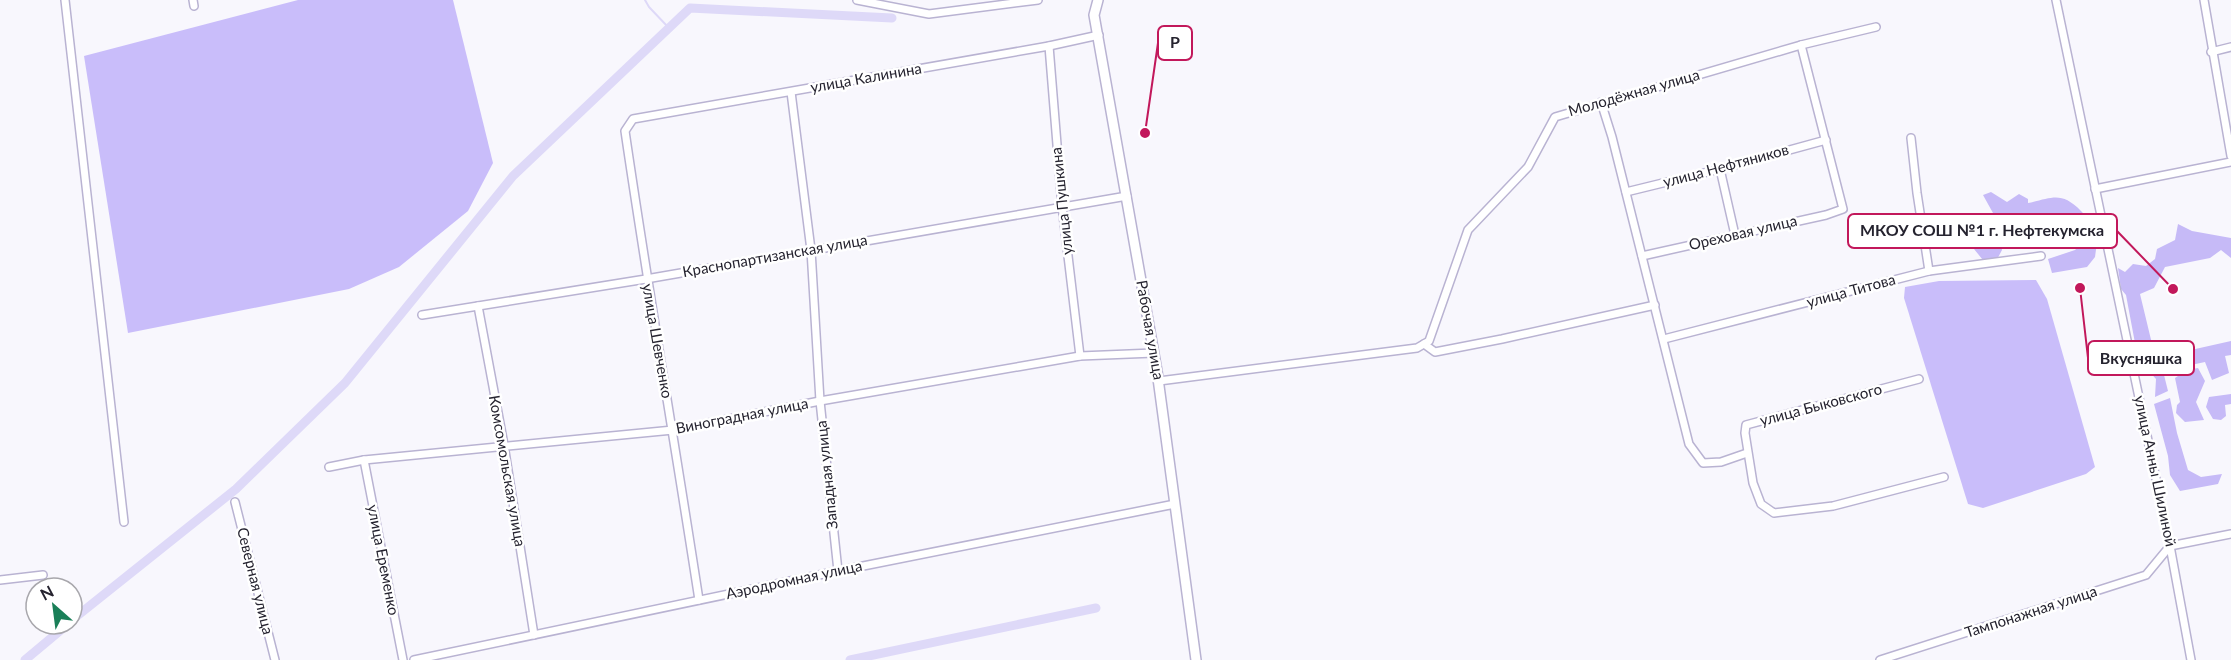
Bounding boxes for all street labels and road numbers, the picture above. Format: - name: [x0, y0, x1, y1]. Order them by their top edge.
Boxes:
- street label: улица Калинина: [809, 58, 923, 96]
- street label: Молодёжная улица: [1566, 65, 1702, 119]
- street label: улица Нефтяников: [1661, 140, 1791, 190]
- street label: улица Пушкина: [1046, 146, 1076, 256]
- street label: Ореховая улица: [1687, 211, 1799, 253]
- street label: Краснопартизанская улица: [681, 230, 869, 280]
- street label: улица Титова: [1804, 270, 1897, 311]
- street label: Рабочая улица: [1133, 279, 1169, 381]
- street label: улица Шевченко: [639, 282, 677, 400]
- street label: улица Быковского: [1758, 379, 1884, 429]
- street label: Виноградная улица: [674, 393, 810, 437]
- street label: Комсомольская улица: [486, 394, 530, 548]
- street label: улица Анны Шилиной: [2131, 394, 2181, 548]
- street label: Западная улица: [811, 420, 841, 530]
- street label: улица Еременко: [364, 503, 404, 617]
- street label: Северная улица: [234, 525, 278, 636]
- street label: Аэродромная улица: [724, 556, 864, 602]
- street label: Тампонажная улица: [1962, 581, 2099, 641]

